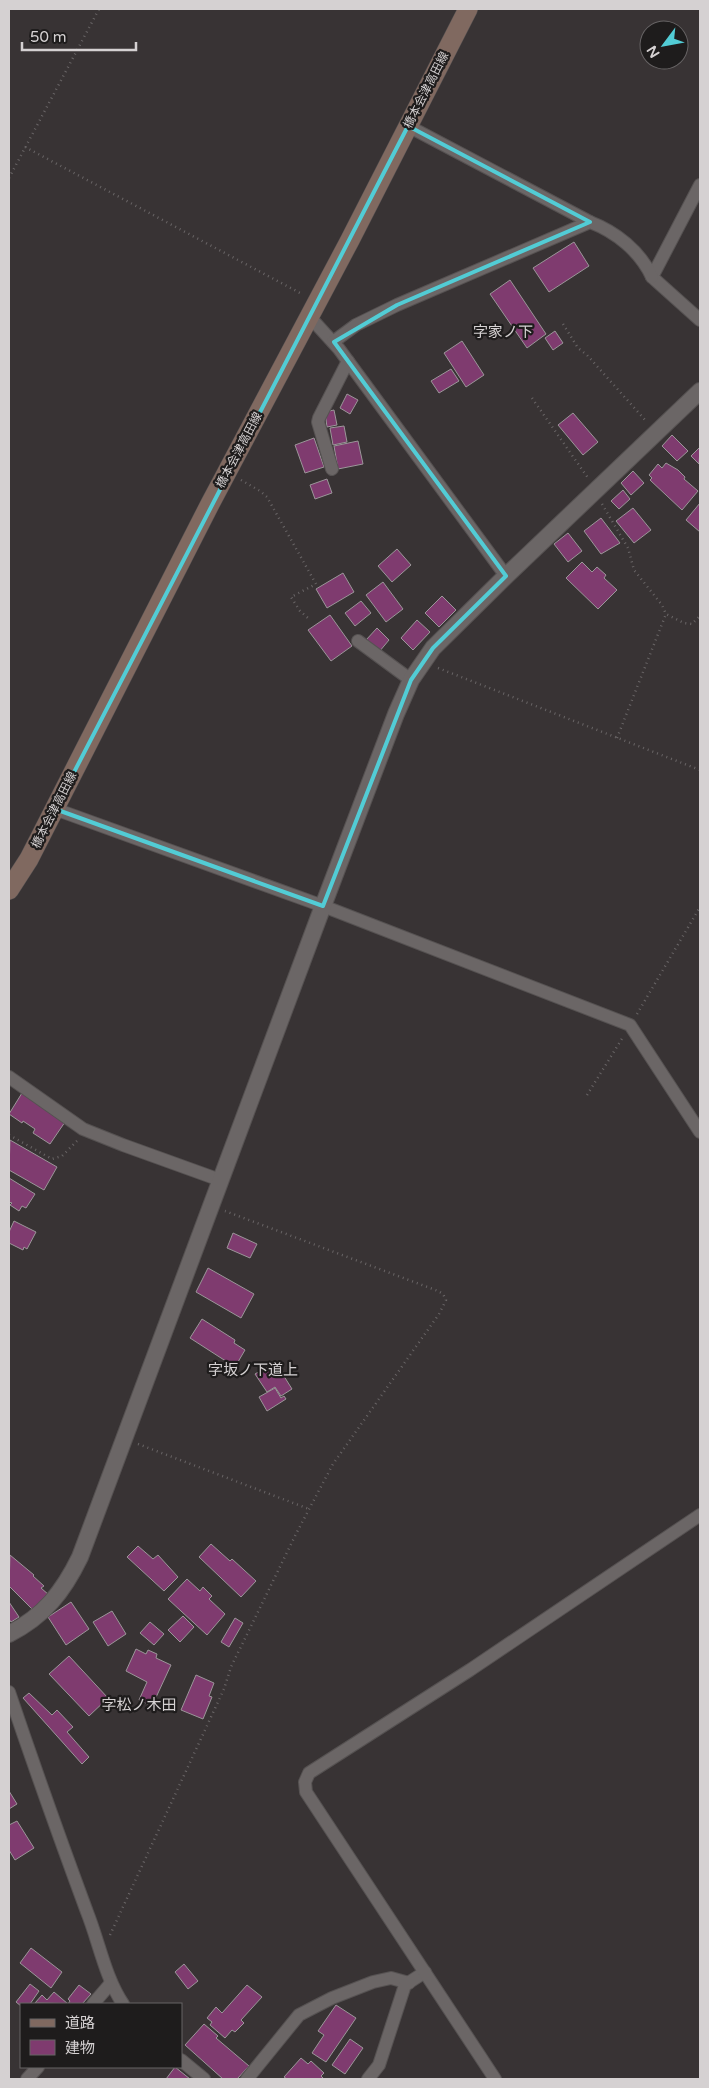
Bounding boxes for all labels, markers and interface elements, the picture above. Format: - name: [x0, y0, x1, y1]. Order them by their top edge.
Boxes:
- scale bar: [22, 20, 136, 52]
- north arrow: [639, 20, 689, 70]
- text: 50 m: [30, 28, 67, 46]
- text: N: [643, 42, 664, 61]
- street label: 橋本会津高田線: [401, 49, 451, 131]
- district label: 字家ノ下: [473, 323, 533, 341]
- street label: 橋本会津高田線: [213, 410, 265, 490]
- street label: 橋本会津高田線: [29, 769, 79, 851]
- district label: 字坂ノ下道上: [208, 1361, 298, 1379]
- district label: 字松ノ木田: [101, 1696, 177, 1714]
- legend: [20, 2003, 182, 2068]
- text: 道路: [65, 2014, 95, 2032]
- text: 建物: [65, 2039, 95, 2057]

